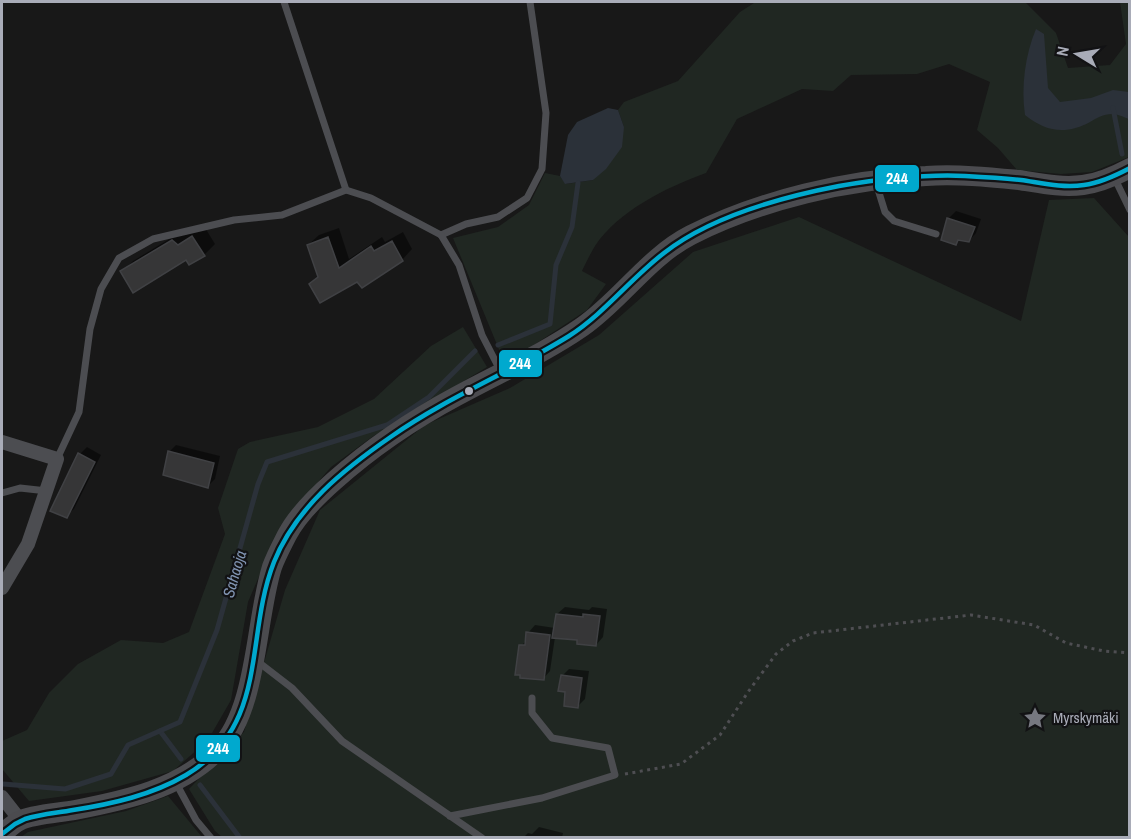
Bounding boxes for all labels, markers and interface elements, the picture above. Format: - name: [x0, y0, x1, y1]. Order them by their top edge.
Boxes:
- north arrow: [1047, 24, 1107, 84]
- text: N: [1051, 44, 1074, 58]
- line badge: 244: [874, 164, 920, 193]
- text: 244: [886, 167, 909, 189]
- line badge: 244: [498, 349, 543, 378]
- text: 244: [509, 352, 532, 374]
- unlabelled marker: [463, 385, 475, 397]
- water label: Sahaoja: [217, 548, 251, 600]
- place icon: Myrskymäki: [1022, 705, 1048, 731]
- place label: Myrskymäki: [1053, 707, 1119, 728]
- line badge: 244: [195, 734, 241, 763]
- text: 244: [207, 737, 230, 759]

